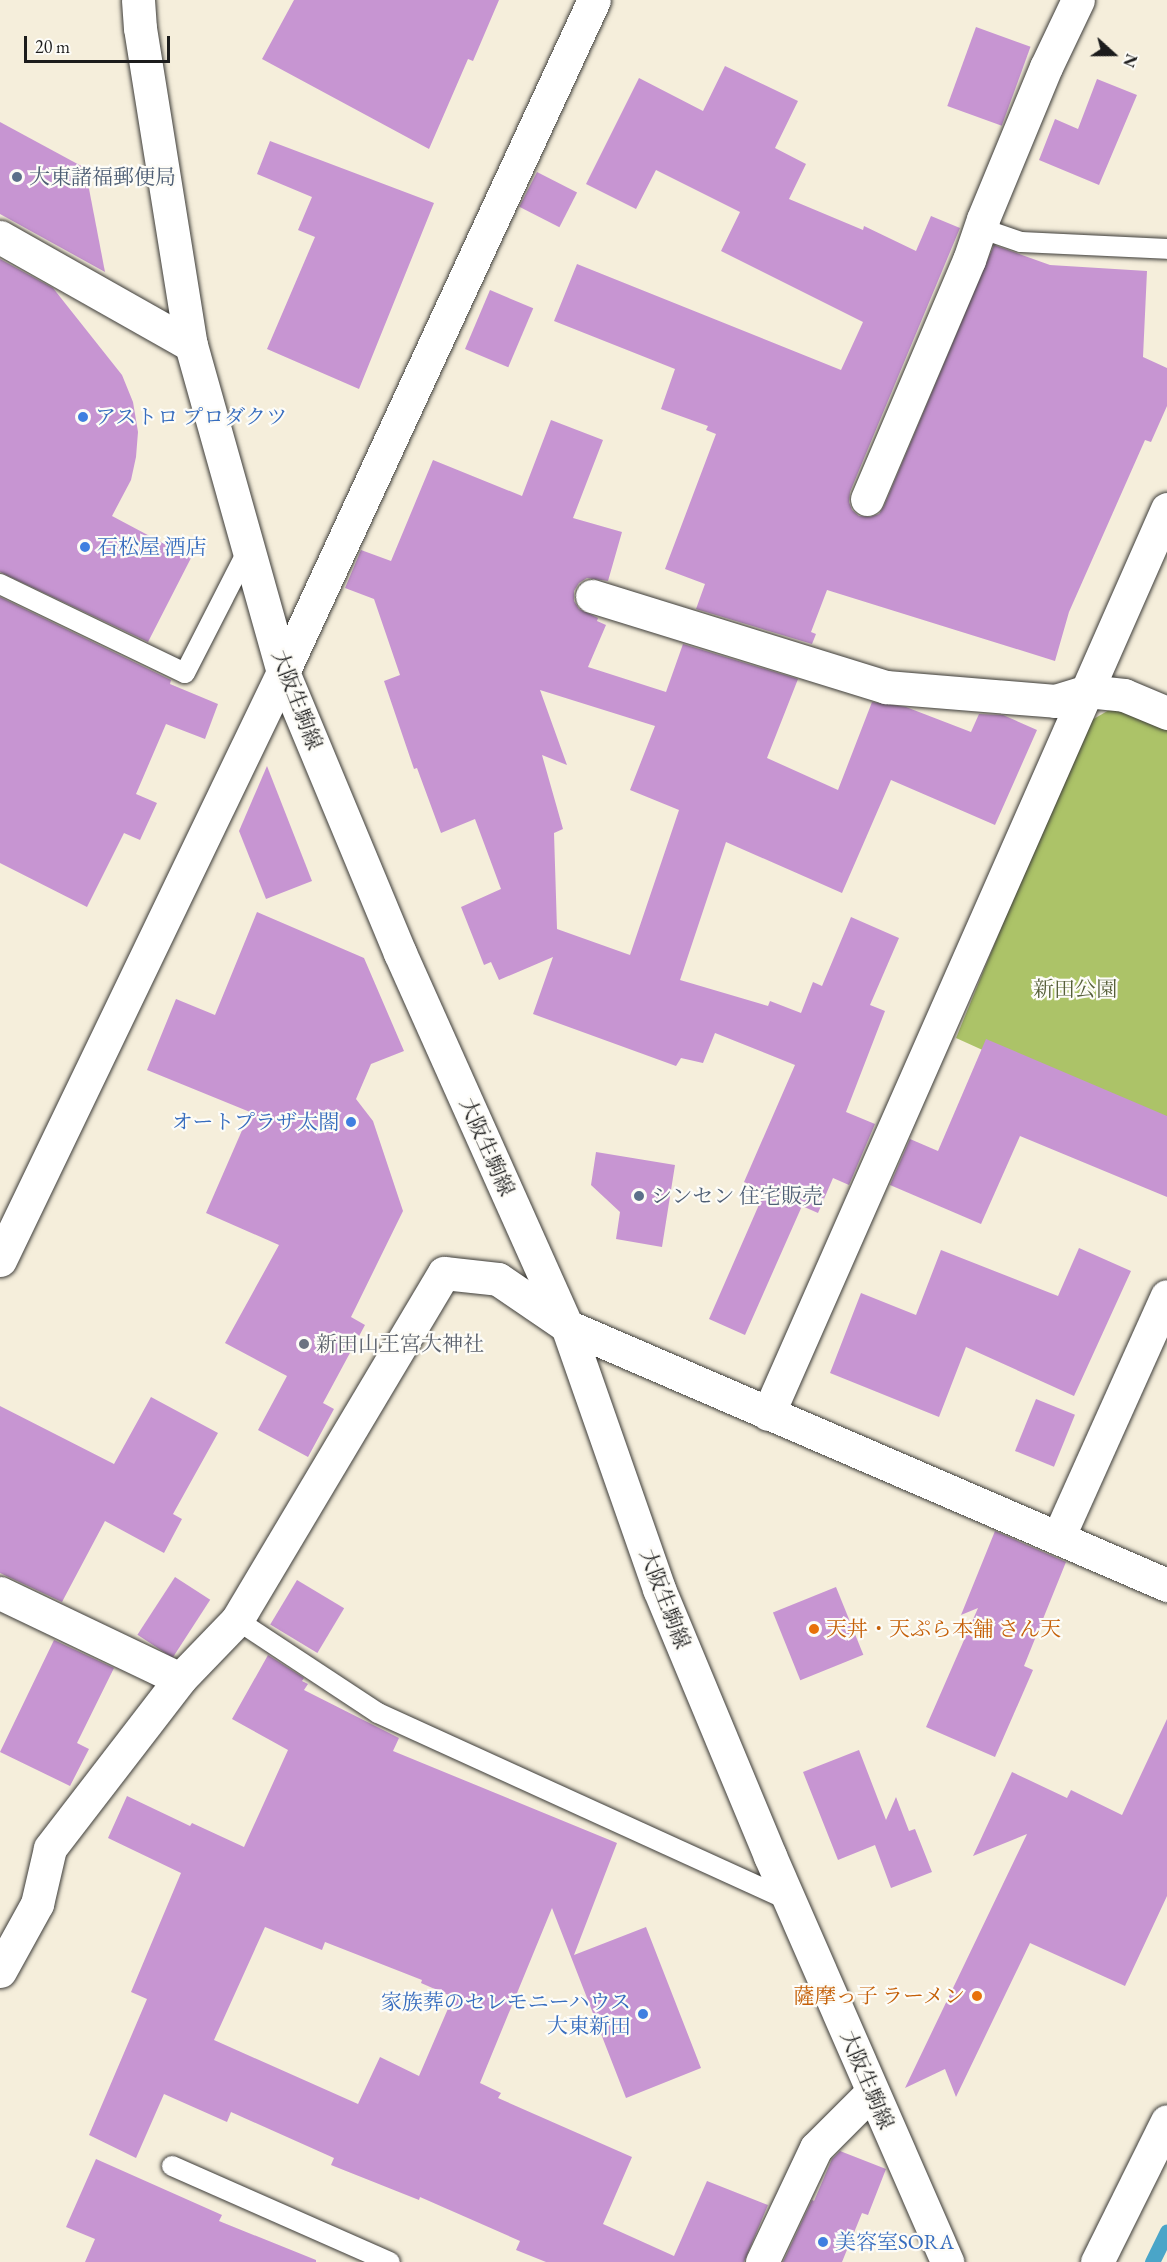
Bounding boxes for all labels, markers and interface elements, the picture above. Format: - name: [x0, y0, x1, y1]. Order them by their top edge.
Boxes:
- scale bar: [27, 24, 172, 62]
- north arrow: [1083, 24, 1143, 84]
- text: 20 m: [35, 35, 70, 58]
- text: N: [1118, 51, 1142, 70]
- place label: 大東諸福郵便局: [29, 164, 176, 190]
- marker: 大東諸福郵便局: [10, 170, 24, 184]
- place label: アストロ プロダクツ: [95, 404, 288, 430]
- marker: アストロ プロダクツ: [76, 410, 90, 424]
- place label: 石松屋 酒店: [97, 534, 206, 560]
- marker: 石松屋 酒店: [78, 540, 92, 554]
- street label: 大阪生駒線: [266, 646, 328, 754]
- park label: 新田公園: [1033, 976, 1117, 1002]
- street label: 大阪生駒線: [454, 1094, 520, 1200]
- place label: オートプラザ太閤: [171, 1109, 339, 1135]
- marker: オートプラザ太閤: [344, 1115, 358, 1129]
- place label: シンセン 住宅販売: [651, 1183, 823, 1209]
- marker: シンセン 住宅販売: [632, 1189, 646, 1203]
- place label: 新田山王宮大神社: [316, 1331, 484, 1357]
- marker: 新田山王宮大神社: [297, 1337, 311, 1351]
- street label: 大阪生駒線: [634, 1545, 696, 1653]
- place label: 天丼・天ぷら本舗 さん天: [826, 1616, 1061, 1642]
- marker: 天丼・天ぷら本舗 さん天: [807, 1622, 821, 1636]
- place label: 薩摩っ子 ラーメン: [793, 1983, 965, 2009]
- place label: 家族葬のセレモニーハウス 大東新田: [379, 1989, 631, 2039]
- marker: 薩摩っ子 ラーメン: [970, 1989, 984, 2003]
- marker: 家族葬のセレモニーハウス 大東新田: [636, 2007, 650, 2021]
- street label: 大阪生駒線: [835, 2027, 899, 2133]
- place label: 美容室SORA: [835, 2229, 954, 2255]
- marker: 美容室SORA: [816, 2235, 830, 2249]

